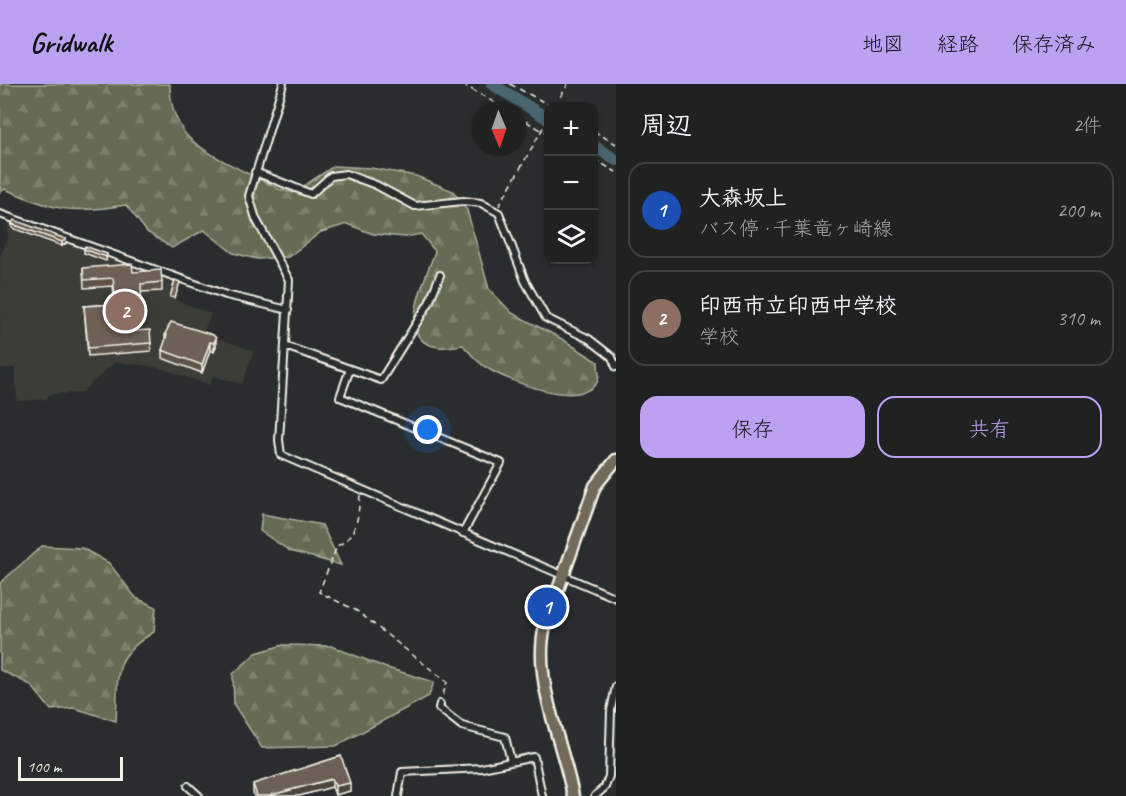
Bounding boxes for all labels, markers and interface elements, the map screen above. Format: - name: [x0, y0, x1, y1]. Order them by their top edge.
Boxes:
- text: Gridwalk: [30, 25, 112, 60]
- text: 地図: [862, 31, 904, 57]
- text: 経路: [937, 31, 979, 57]
- text: 保存済み: [1012, 31, 1096, 57]
- north arrow: [472, 102, 526, 156]
- map controls: [544, 102, 598, 264]
- button: +: [544, 102, 598, 156]
- text: 周辺: [640, 109, 692, 142]
- text: 2件: [1073, 113, 1102, 138]
- button: −: [544, 156, 598, 210]
- text: 大森坂上: [699, 184, 787, 212]
- text: 1: [657, 198, 666, 223]
- text: 200 m: [1057, 198, 1100, 223]
- button: layers: [544, 210, 598, 264]
- text: バス停 · 千葉竜ヶ崎線: [699, 216, 892, 241]
- pin: 2: [106, 288, 144, 334]
- text: 印西市立印西中学校: [699, 292, 897, 320]
- text: 2: [657, 306, 666, 331]
- text: 310 m: [1057, 306, 1100, 331]
- text: 学校: [699, 324, 739, 349]
- button: 保存: [640, 396, 865, 458]
- button: 共有: [877, 396, 1102, 458]
- your location: [413, 415, 442, 444]
- pin: 1: [528, 584, 566, 630]
- scale bar: [18, 754, 123, 782]
- text: 100 m: [27, 757, 61, 777]

